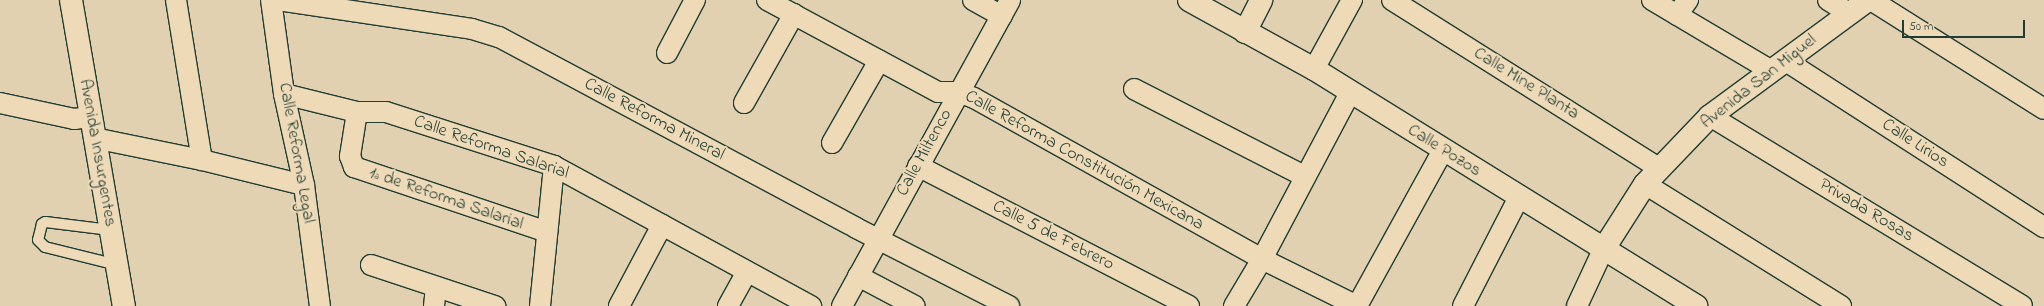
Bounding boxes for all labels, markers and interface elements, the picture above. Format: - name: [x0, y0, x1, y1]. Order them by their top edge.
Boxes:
- scale bar: [1904, 12, 2027, 38]
- text: 50 m: [1909, 18, 1933, 36]
- street label: Avenida San Miguel: [1697, 30, 1821, 134]
- street label: Calle Mine Planta: [1469, 43, 1583, 125]
- street label: Calle Reforma Mineral: [580, 74, 728, 166]
- street label: Avenida Insurgentes: [73, 78, 121, 228]
- street label: Calle Reforma Legal: [273, 81, 319, 225]
- street label: Calle Reforma Constitución Mexicana: [961, 86, 1207, 236]
- street label: Calle Miltenco: [892, 106, 958, 200]
- street label: Calle Reforma Salarial: [411, 111, 571, 185]
- street label: Calle Lirios: [1877, 114, 1953, 174]
- street label: Calle Pozos: [1403, 120, 1485, 182]
- street label: 1ª de Reforma Salarial: [366, 162, 526, 236]
- street label: Privada Rosas: [1815, 174, 1917, 248]
- street label: Calle 5 de Febrero: [989, 196, 1117, 276]

